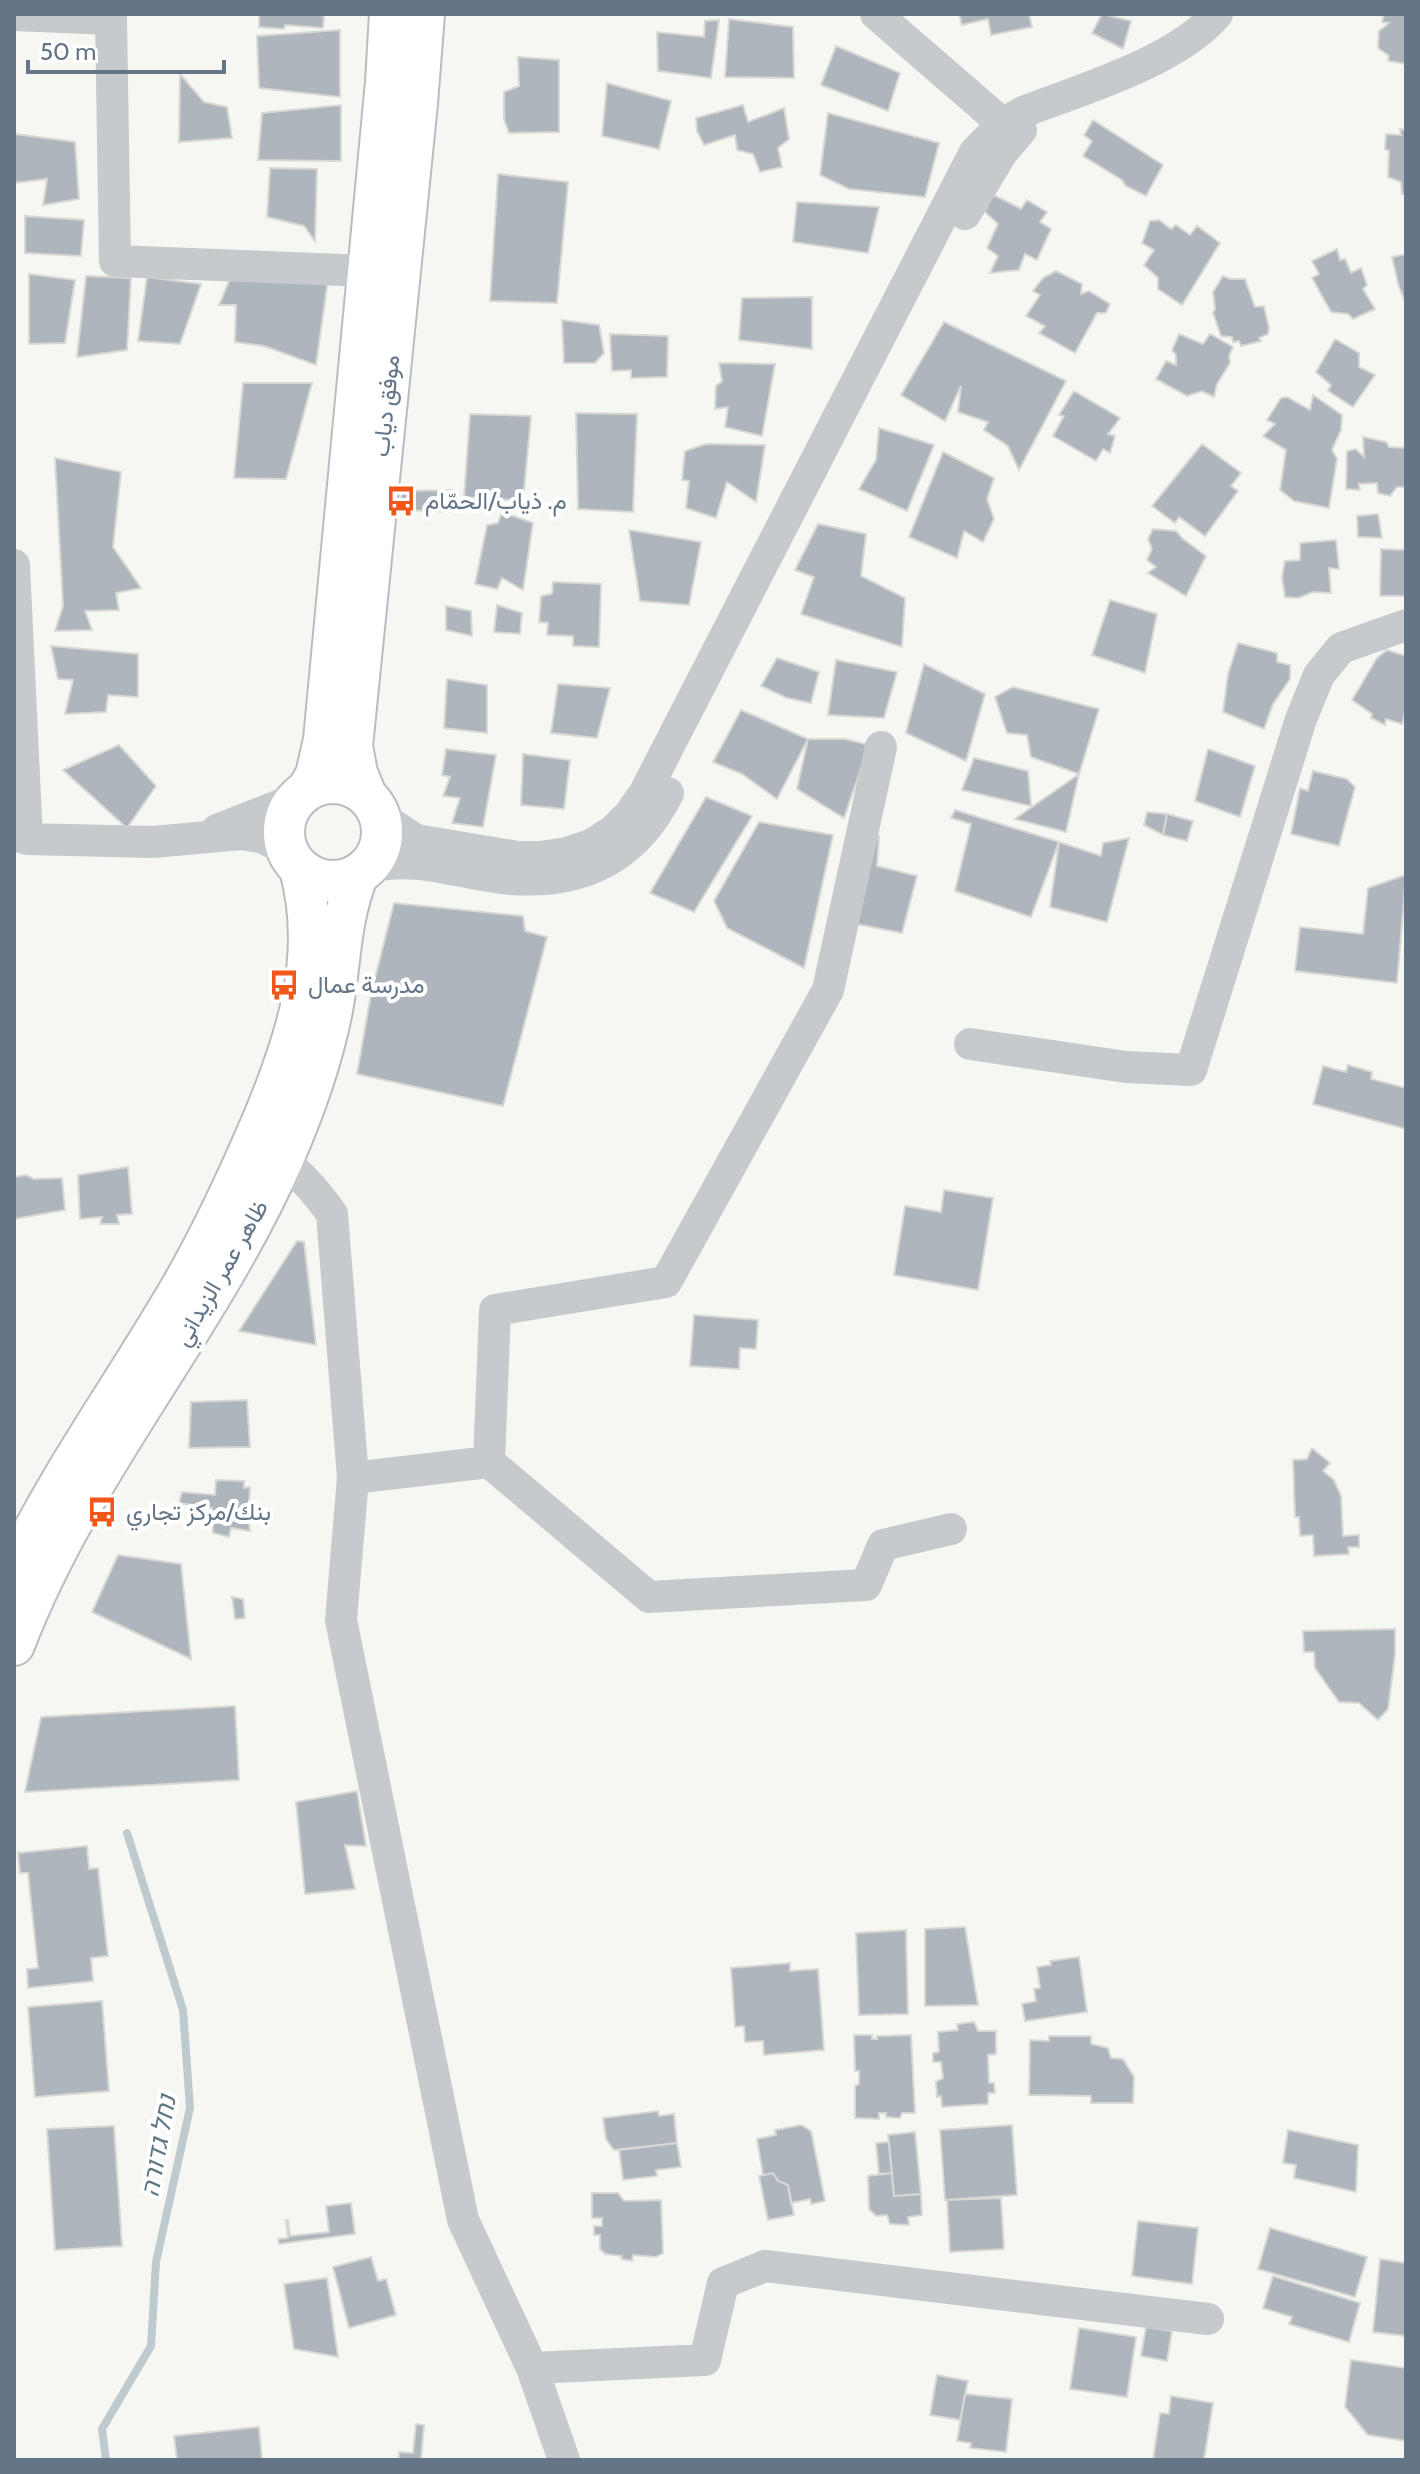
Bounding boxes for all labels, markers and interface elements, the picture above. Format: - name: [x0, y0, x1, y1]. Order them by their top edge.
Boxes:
- scale bar: [28, 24, 224, 74]
- text: 50 m: [40, 37, 96, 66]
- street label: موفق دياب: [366, 353, 406, 459]
- bus stop icon: م. ذياب/الحمّام: [384, 484, 418, 518]
- place label: م. ذياب/الحمّام: [425, 486, 567, 517]
- bus stop icon: مدرسة عمال: [267, 968, 301, 1002]
- place label: مدرسة عمال: [308, 970, 425, 1000]
- street label: ظاهر عمر الزيداني: [167, 1194, 279, 1354]
- bus stop icon: بنك/مركز تجاري: [85, 1495, 119, 1529]
- place label: بنك/مركز تجاري: [126, 1497, 271, 1531]
- water label: נחל גדורה: [133, 2091, 183, 2200]

